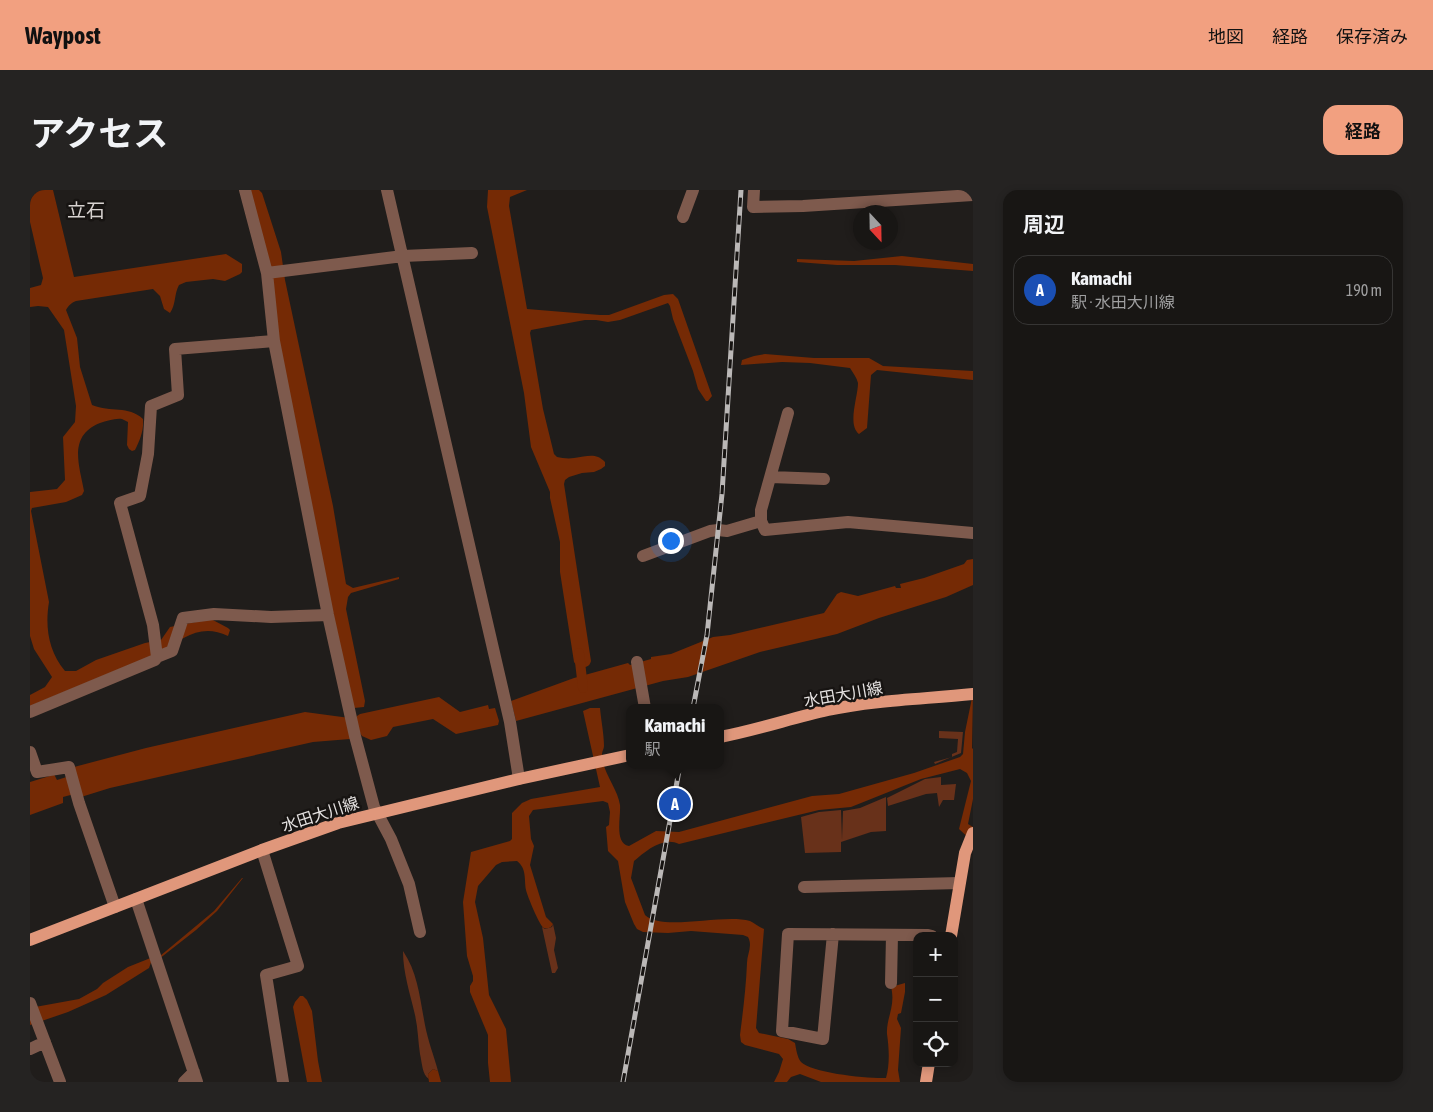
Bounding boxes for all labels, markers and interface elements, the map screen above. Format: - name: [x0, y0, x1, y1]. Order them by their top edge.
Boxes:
- text: Waypost: [25, 22, 101, 49]
- text: 地図: [1208, 26, 1244, 47]
- text: 経路: [1272, 26, 1308, 47]
- text: 保存済み: [1336, 26, 1408, 47]
- button: 経路: [1323, 105, 1403, 155]
- text: アクセス: [30, 113, 168, 153]
- district label: 立石: [67, 199, 105, 221]
- north arrow: [853, 205, 898, 250]
- text: 周辺: [1023, 212, 1065, 236]
- text: Kamachi: [1071, 267, 1132, 289]
- text: A: [1036, 281, 1044, 299]
- text: 190 m: [1346, 281, 1382, 299]
- text: 駅 · 水田大川線: [1071, 293, 1175, 311]
- your location: [658, 528, 684, 554]
- street label: 水田大川線: [802, 678, 884, 710]
- popup: [626, 704, 724, 769]
- text: Kamachi: [645, 714, 705, 736]
- text: 駅: [645, 740, 661, 758]
- pin: A: [659, 785, 691, 823]
- street label: 水田大川線: [279, 793, 361, 835]
- map controls: [913, 932, 958, 1067]
- button: +: [913, 932, 958, 977]
- button: −: [913, 977, 958, 1022]
- button: locate: [913, 1022, 958, 1067]

